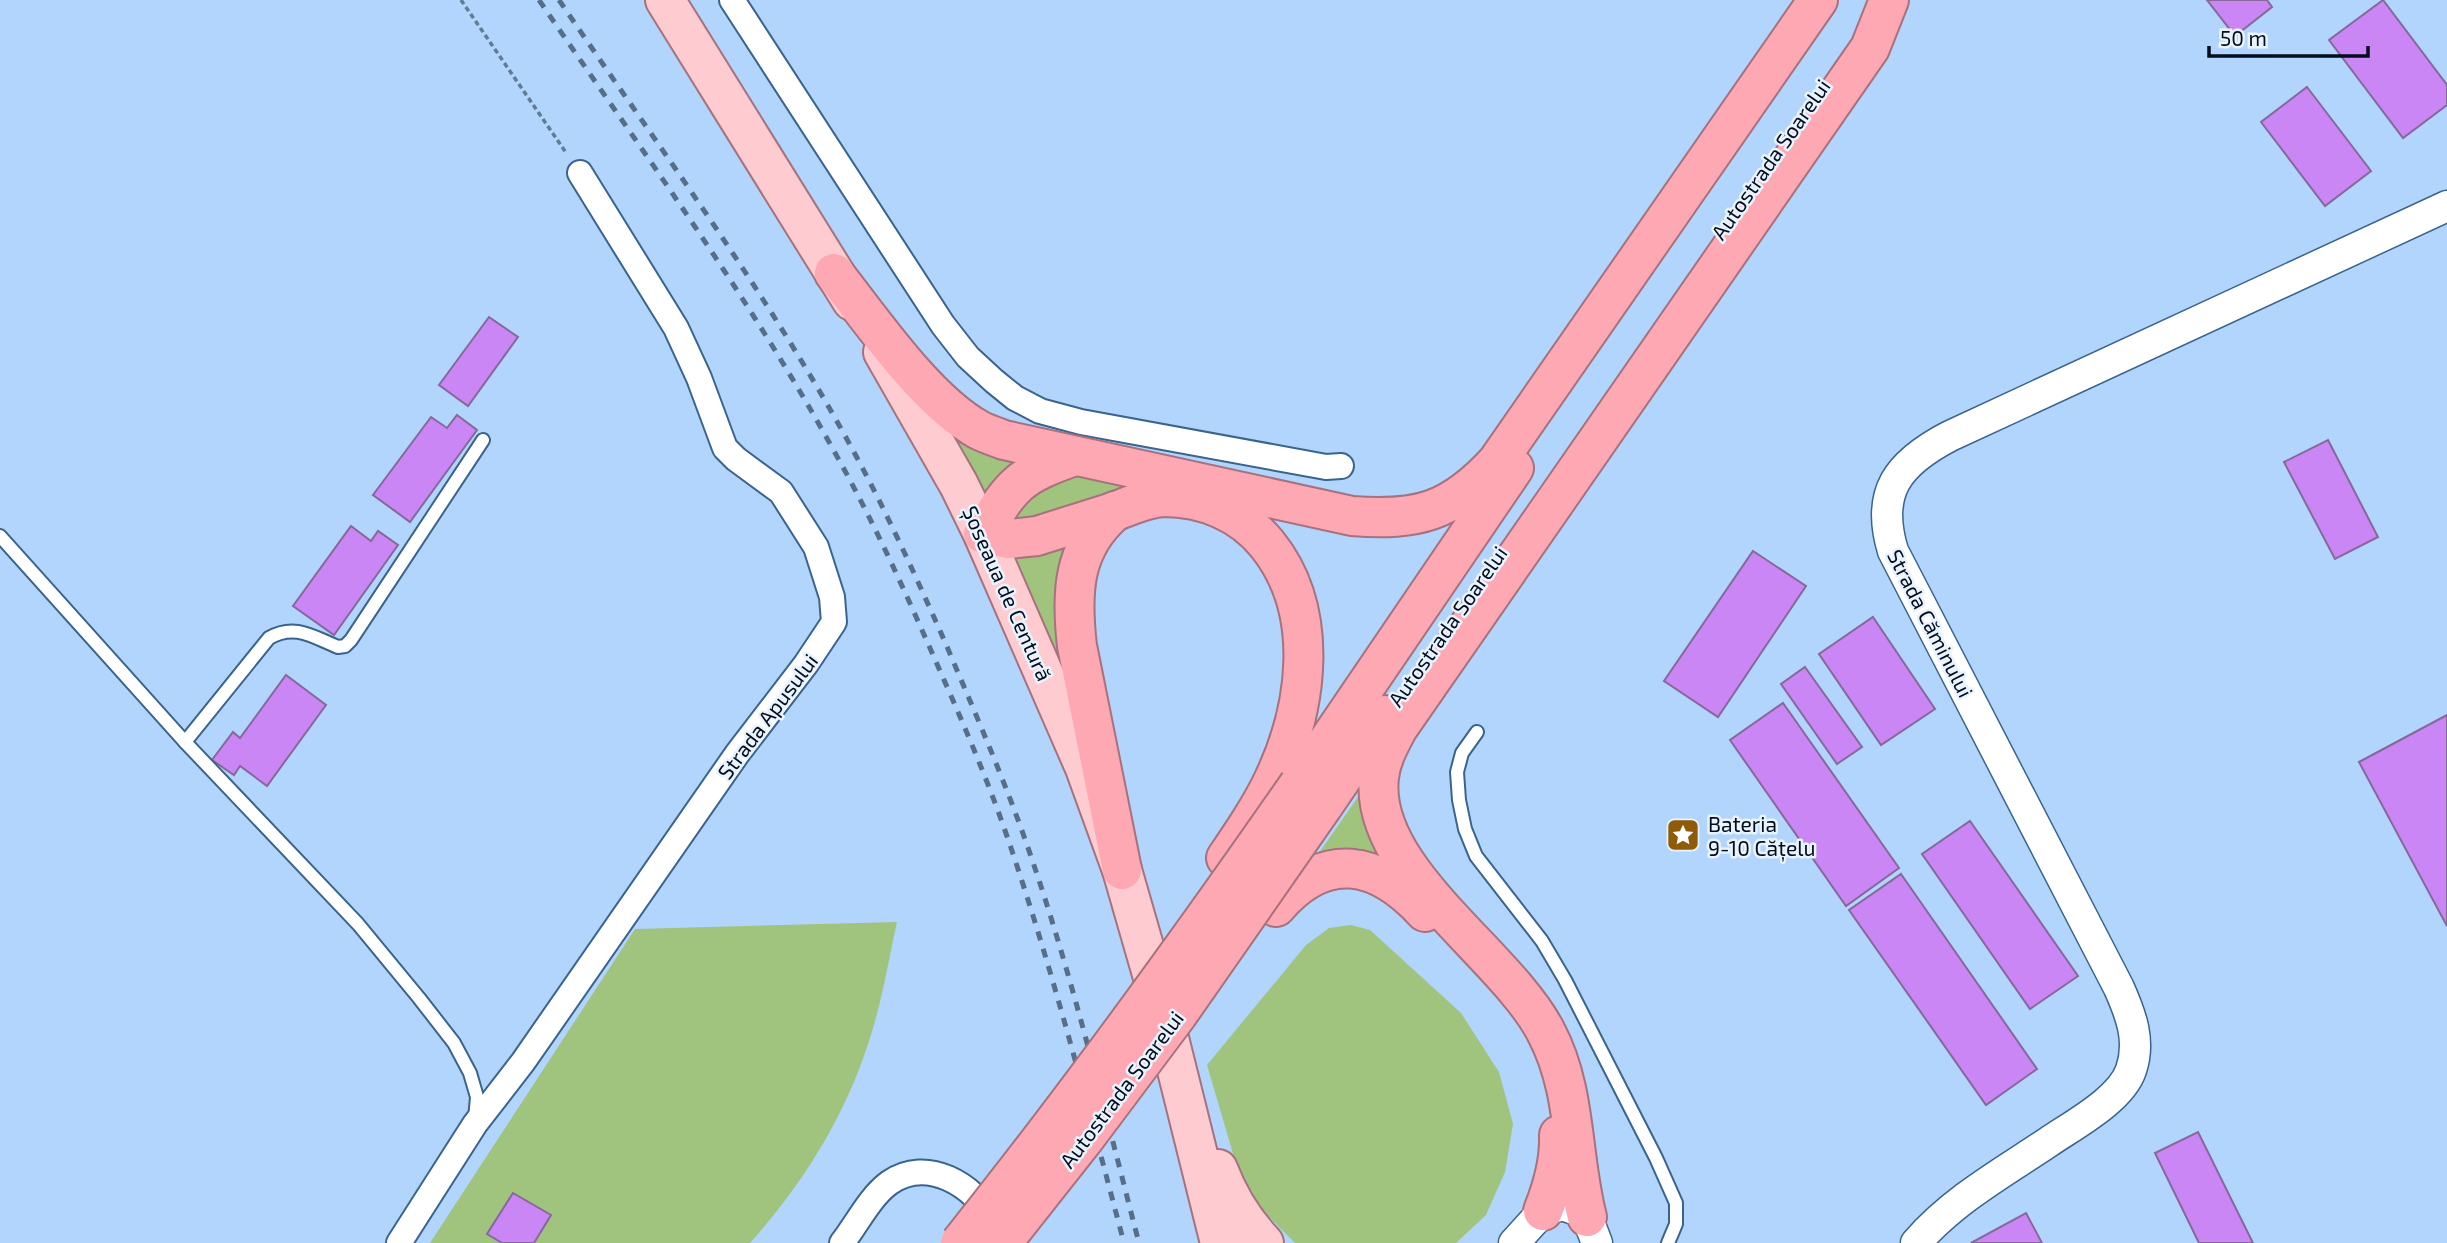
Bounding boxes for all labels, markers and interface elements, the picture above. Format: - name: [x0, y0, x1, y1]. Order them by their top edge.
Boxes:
- scale bar: [2209, 14, 2368, 58]
- text: 50 m: [2220, 25, 2267, 50]
- street label: Autostrada Soarelui: [1705, 74, 1835, 244]
- street label: Șoseaua de Centură: [956, 502, 1058, 685]
- street label: Autostrada Soarelui: [1382, 541, 1512, 711]
- street label: Strada Căminului: [1883, 545, 1979, 701]
- street label: Strada Apusului: [712, 648, 822, 784]
- place label: Bateria 9-10 Cățelu: [1708, 811, 1815, 862]
- place icon: Bateria 9-10 Cățelu: [1664, 816, 1702, 854]
- street label: Autostrada Soarelui: [1054, 1006, 1188, 1172]

